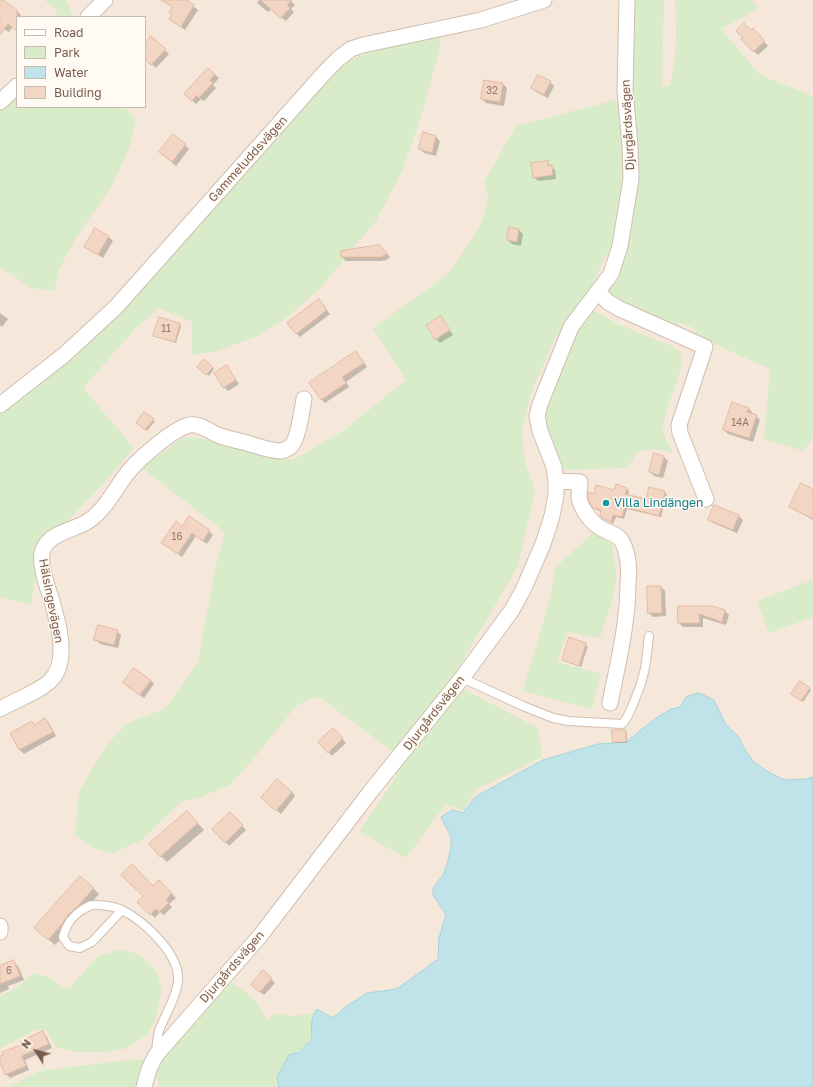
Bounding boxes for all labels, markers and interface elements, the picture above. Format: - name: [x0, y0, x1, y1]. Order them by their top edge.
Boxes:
- legend: [16, 16, 146, 108]
- text: Road: [54, 25, 83, 40]
- text: Park: [54, 45, 80, 60]
- text: Water: [54, 65, 88, 80]
- street label: Djurgårdsvägen: [618, 79, 638, 171]
- text: Building: [54, 85, 102, 100]
- house number: 32: [486, 85, 498, 97]
- street label: Gammeluddsvägen: [206, 113, 290, 205]
- house number: 11: [161, 323, 171, 335]
- house number: 14A: [731, 417, 749, 429]
- place label: Villa Lindängen: [614, 496, 703, 510]
- marker: Villa Lindängen: [601, 498, 611, 508]
- house number: 16: [172, 531, 182, 543]
- street label: Hälsingevägen: [36, 558, 66, 644]
- street label: Djurgårdsvägen: [400, 673, 468, 753]
- street label: Djurgårdsvägen: [197, 928, 267, 1006]
- house number: 6: [6, 965, 12, 977]
- north arrow: [16, 1031, 56, 1071]
- text: N: [18, 1036, 34, 1051]

